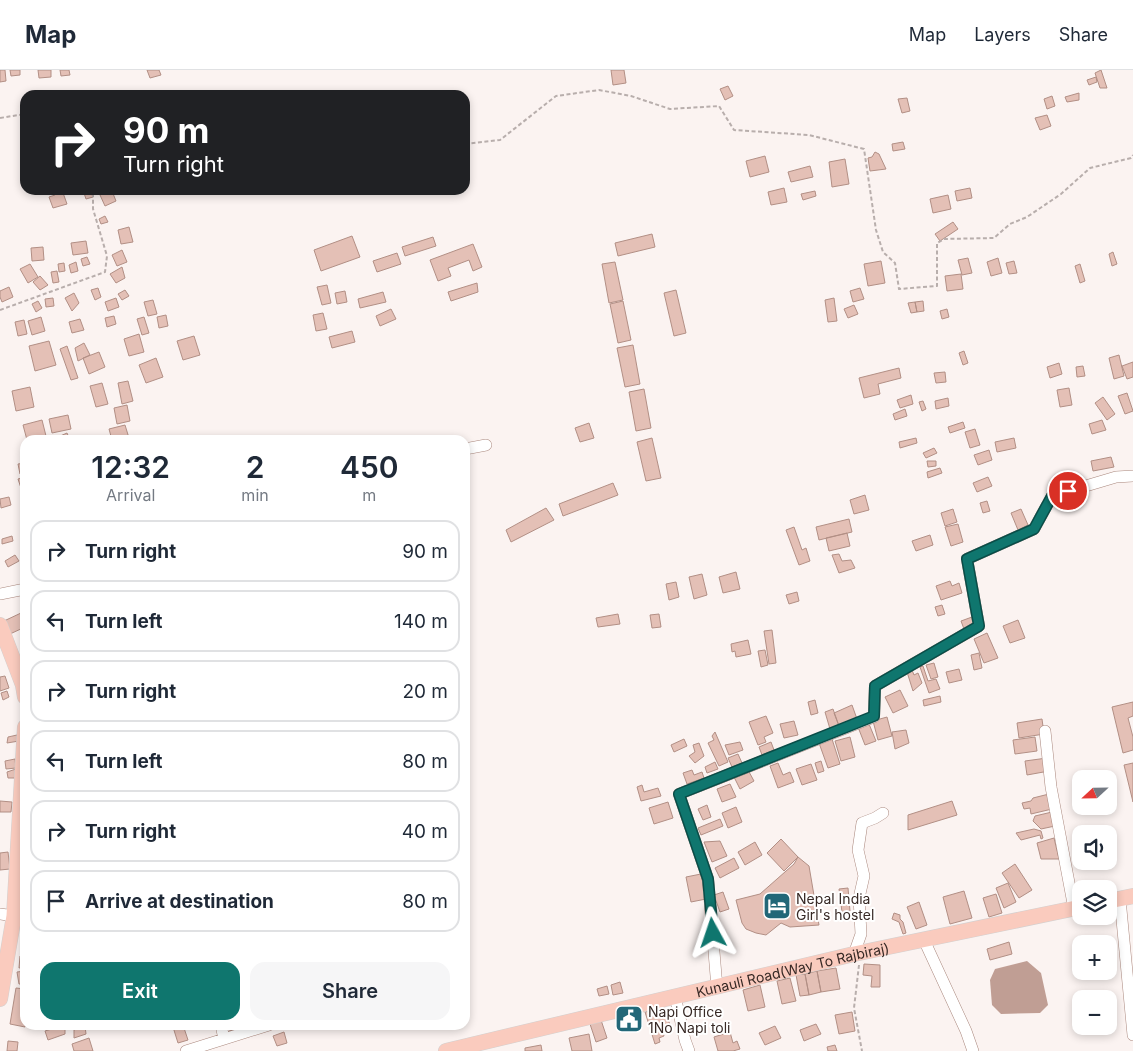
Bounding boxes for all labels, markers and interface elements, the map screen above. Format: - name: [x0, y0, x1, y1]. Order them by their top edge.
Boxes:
- text: Map: [25, 20, 76, 49]
- text: Map: [909, 24, 946, 45]
- text: Layers: [974, 24, 1031, 45]
- text: Share: [1059, 24, 1108, 45]
- text: 90 m: [123, 109, 210, 151]
- icon: right: [40, 110, 105, 175]
- text: Turn right: [123, 151, 224, 177]
- text: 12:32: [91, 449, 170, 485]
- text: 2: [246, 449, 264, 485]
- text: 450: [340, 449, 399, 485]
- pin: [1047, 470, 1089, 512]
- icon: arrive: [1054, 477, 1082, 505]
- text: Arrival: [106, 485, 155, 505]
- text: min: [241, 485, 269, 505]
- text: m: [362, 485, 376, 505]
- icon: right: [42, 537, 70, 565]
- text: Turn right: [85, 540, 176, 563]
- text: 90 m: [402, 540, 448, 563]
- icon: left: [42, 607, 70, 635]
- text: Turn left: [85, 610, 163, 633]
- text: 140 m: [394, 610, 448, 633]
- icon: right: [42, 677, 70, 705]
- text: Turn right: [85, 680, 176, 703]
- text: 20 m: [402, 680, 448, 703]
- icon: left: [42, 747, 70, 775]
- text: Turn left: [85, 750, 163, 773]
- text: 80 m: [402, 750, 448, 773]
- north arrow: [1072, 770, 1118, 815]
- map controls: [1072, 770, 1117, 1035]
- icon: right: [42, 817, 70, 845]
- text: Turn right: [85, 820, 176, 843]
- text: 40 m: [402, 820, 448, 843]
- button: sound: [1072, 825, 1117, 870]
- button: layers: [1072, 880, 1117, 925]
- icon: arrive: [42, 887, 70, 915]
- text: Arrive at destination: [85, 890, 274, 913]
- text: 80 m: [402, 890, 448, 913]
- place label: Nepal India Girl's hostel: [796, 890, 874, 923]
- hotel icon: Nepal India Girl's hostel: [762, 891, 792, 921]
- position arrow: [686, 906, 738, 958]
- button: +: [1072, 935, 1117, 980]
- street label: Kunauli Road(Way To Rajbiraj): [694, 938, 891, 1000]
- button: Exit: [40, 962, 240, 1020]
- button: Share: [250, 962, 450, 1020]
- button: −: [1072, 990, 1117, 1035]
- place label: Napi Office 1No Napi toli: [648, 1003, 731, 1036]
- public building icon: Napi Office 1No Napi toli: [614, 1004, 644, 1034]

